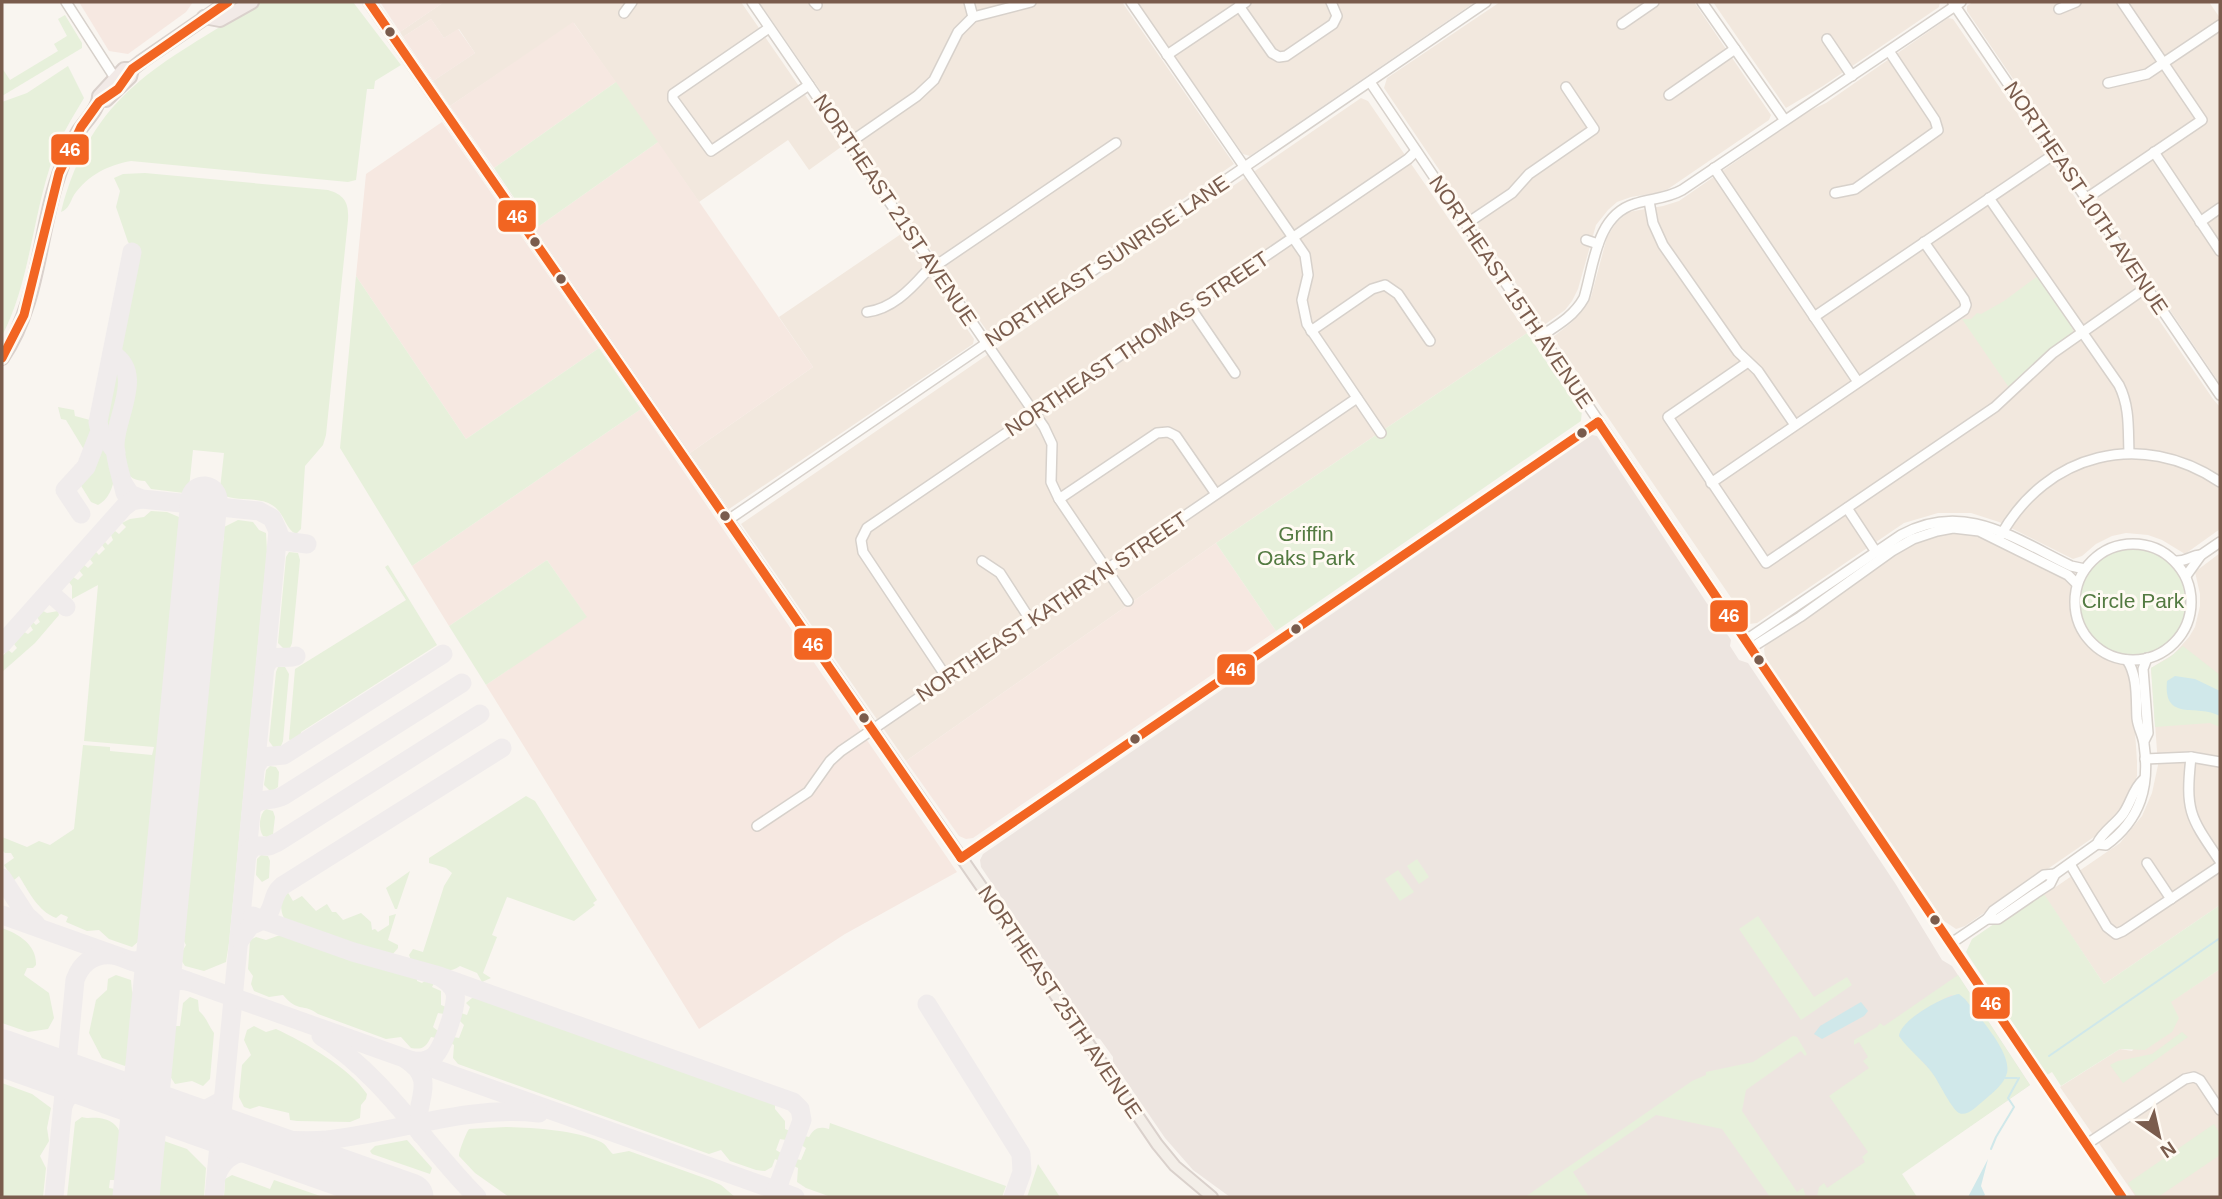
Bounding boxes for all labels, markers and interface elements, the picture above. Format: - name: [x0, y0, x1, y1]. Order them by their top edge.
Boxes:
- unlabelled marker: [383, 25, 397, 39]
- street label: NORTHEAST 10TH AVENUE: [2000, 77, 2173, 318]
- street label: NORTHEAST 21ST AVENUE: [809, 90, 982, 330]
- line badge: 46: [50, 133, 90, 166]
- text: 46: [59, 139, 81, 160]
- street label: NORTHEAST SUNRISE LANE: [981, 170, 1233, 351]
- street label: NORTHEAST 15TH AVENUE: [1425, 171, 1598, 412]
- line badge: 46: [497, 199, 537, 233]
- text: 46: [506, 206, 528, 227]
- unlabelled marker: [528, 235, 542, 249]
- street label: NORTHEAST THOMAS STREET: [1001, 247, 1273, 441]
- unlabelled marker: [554, 272, 568, 286]
- unlabelled marker: [1575, 426, 1589, 440]
- street label: NORTHEAST KATHRYN STREET: [912, 507, 1192, 706]
- unlabelled marker: [718, 509, 732, 523]
- park label: Griffin Oaks Park: [1257, 522, 1356, 569]
- park label: Circle Park: [2082, 589, 2185, 612]
- line badge: 46: [1709, 599, 1749, 633]
- text: 46: [1718, 605, 1740, 626]
- unlabelled marker: [1289, 622, 1303, 636]
- line badge: 46: [793, 627, 833, 661]
- text: 46: [802, 634, 824, 655]
- line badge: 46: [1216, 653, 1256, 686]
- unlabelled marker: [1752, 653, 1766, 667]
- text: 46: [1225, 659, 1247, 680]
- unlabelled marker: [857, 711, 871, 725]
- unlabelled marker: [1128, 732, 1142, 746]
- street label: NORTHEAST 25TH AVENUE: [974, 881, 1147, 1122]
- unlabelled marker: [1928, 913, 1942, 927]
- line badge: 46: [1971, 986, 2011, 1020]
- text: 46: [1980, 993, 2002, 1014]
- north arrow: [2124, 1101, 2194, 1171]
- text: N: [2157, 1137, 2180, 1162]

